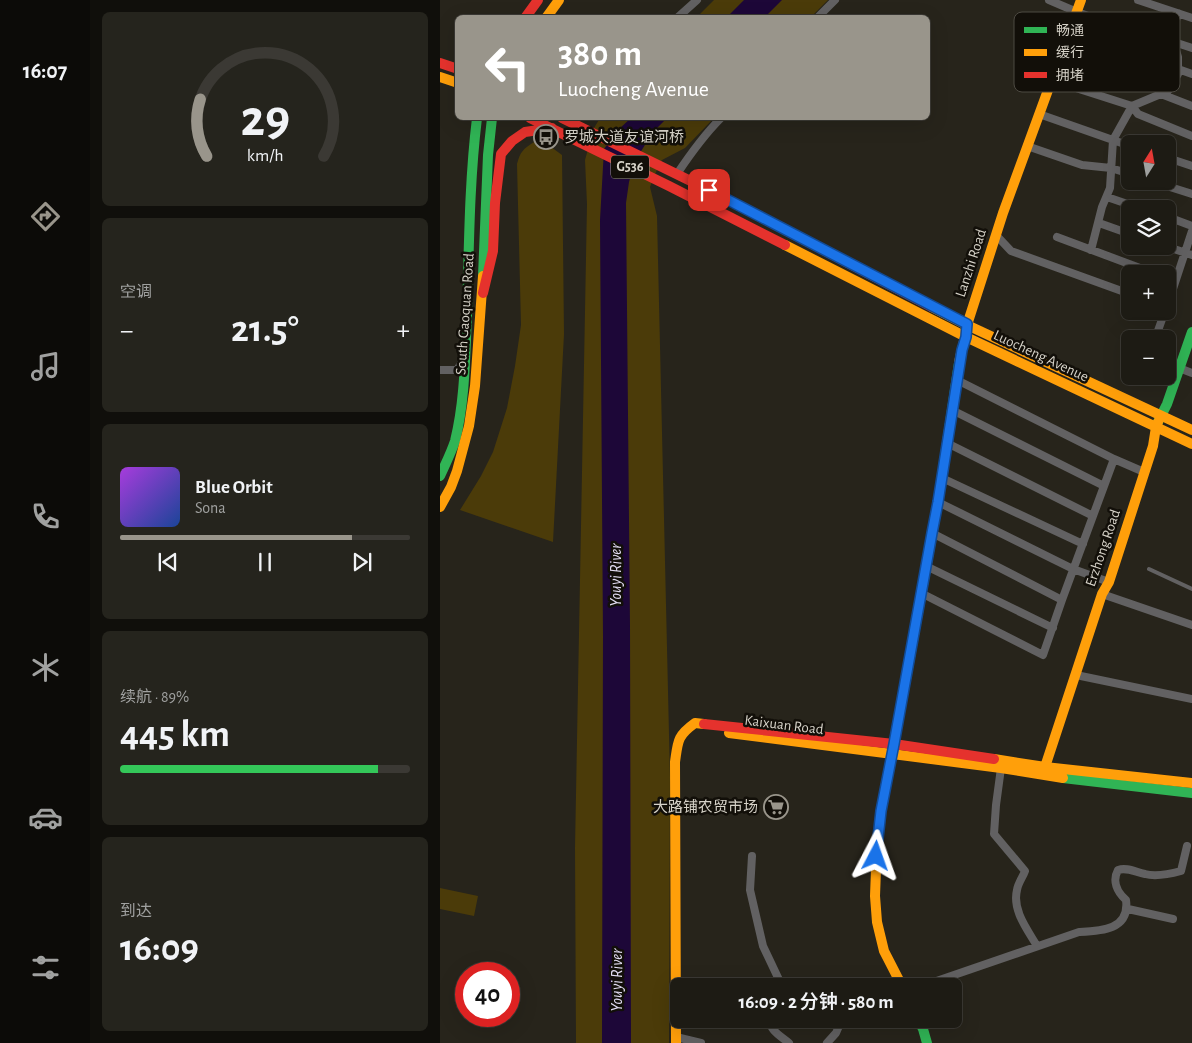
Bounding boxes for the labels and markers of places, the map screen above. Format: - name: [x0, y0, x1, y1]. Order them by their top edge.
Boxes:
- bus stop icon: 罗城大道友谊河桥: [533, 124, 559, 150]
- place label: 罗城大道友谊河桥: [564, 129, 684, 145]
- pin: [688, 169, 730, 211]
- supermarket icon: 大路铺农贸市场: [763, 794, 789, 820]
- place label: 大路铺农贸市场: [653, 799, 758, 815]

